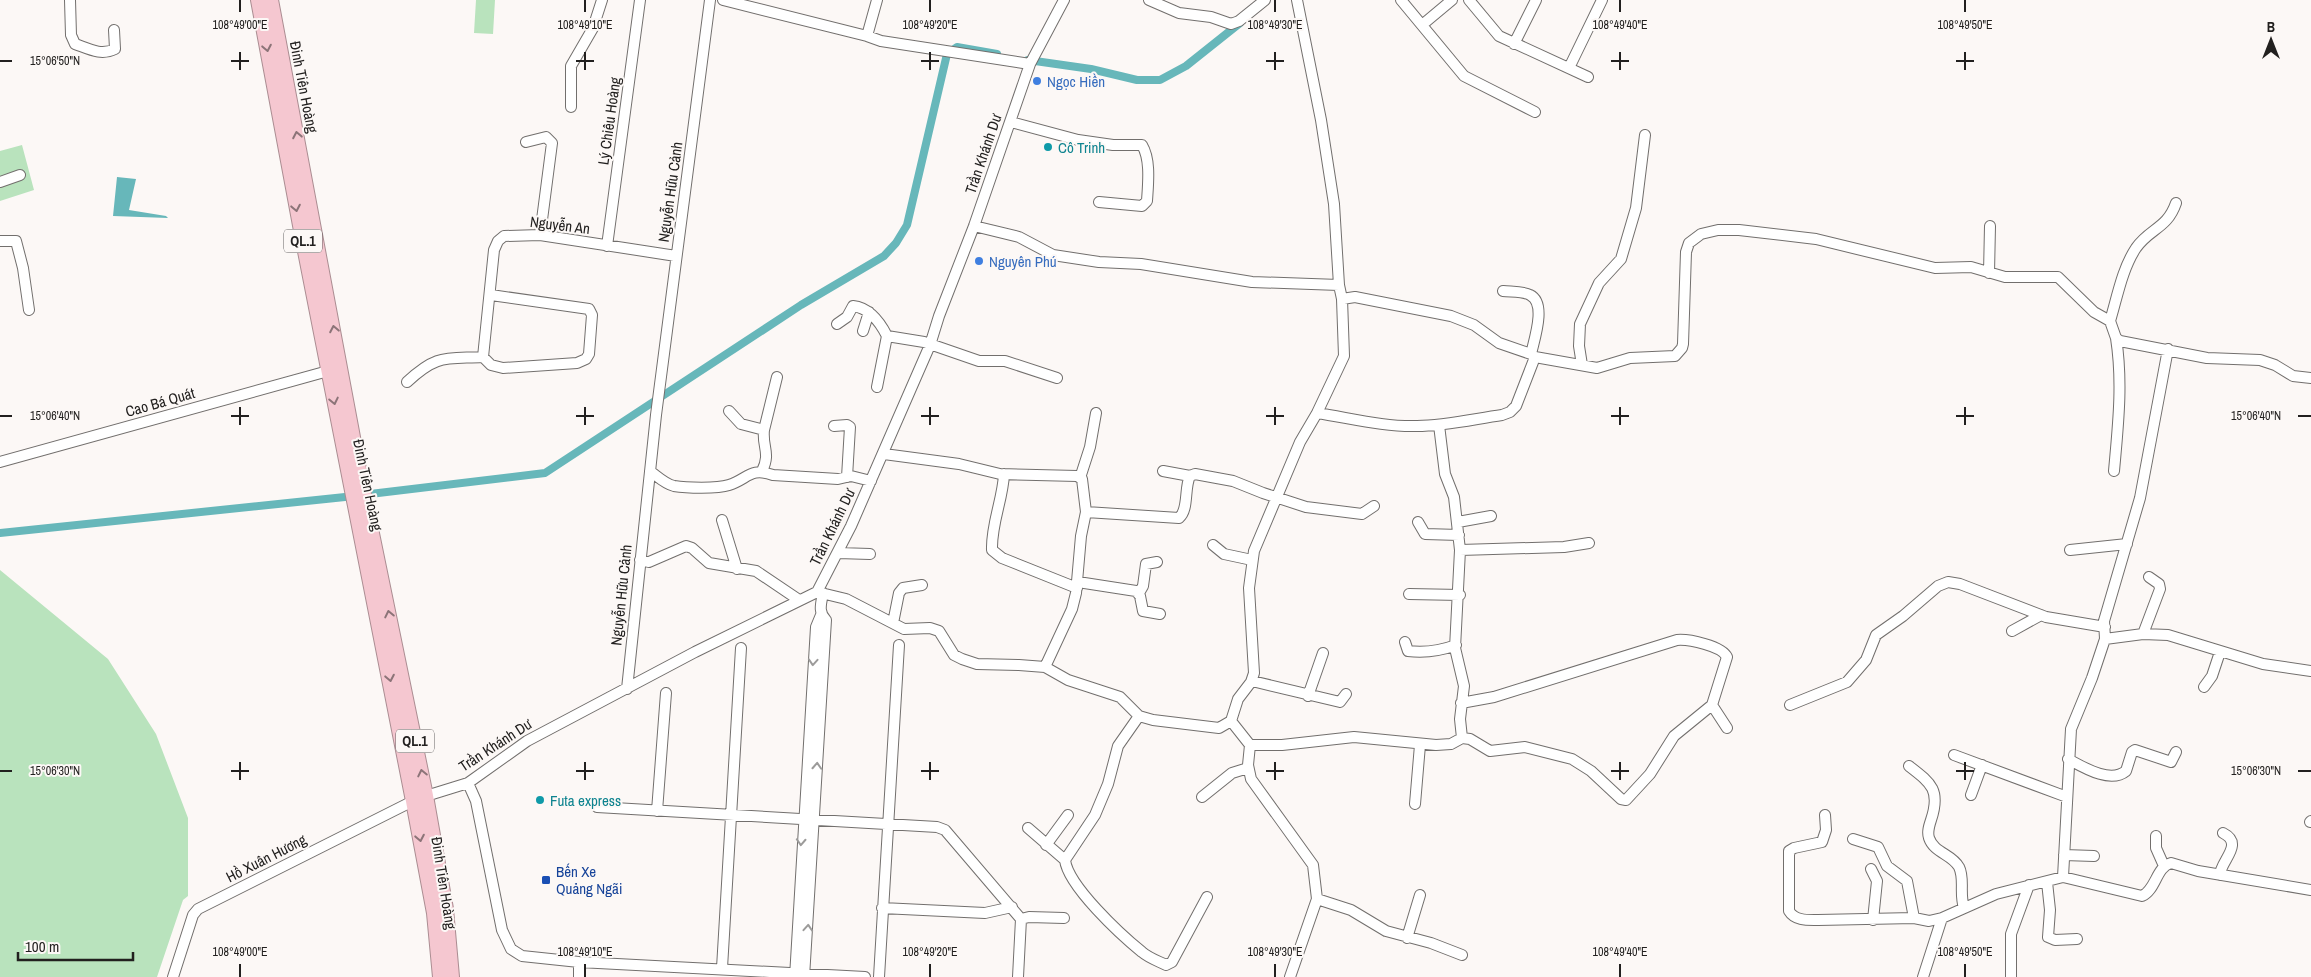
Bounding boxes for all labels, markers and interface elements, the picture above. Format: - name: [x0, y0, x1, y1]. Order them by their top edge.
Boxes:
- north arrow: [2246, 15, 2296, 65]
- text: 108°49'00"E: [212, 17, 268, 33]
- text: 108°49'10"E: [557, 17, 613, 33]
- text: 108°49'20"E: [902, 17, 958, 33]
- text: 108°49'30"E: [1247, 17, 1303, 33]
- text: 108°49'40"E: [1592, 17, 1648, 33]
- text: 108°49'50"E: [1937, 17, 1993, 33]
- text: B: [2267, 18, 2275, 36]
- street label: Đinh Tiên Hoàng: [285, 39, 323, 135]
- one-way arrow: [261, 44, 271, 52]
- text: 15°06'50"N: [30, 53, 80, 69]
- place label: Ngọc Hiền: [1047, 71, 1105, 92]
- marker: Ngọc Hiền: [1031, 75, 1043, 87]
- street label: Lý Chiêu Hoàng: [592, 76, 626, 166]
- street label: Trần Khánh Dư: [960, 110, 1007, 197]
- one-way arrow: [292, 131, 303, 139]
- place label: Cô Trinh: [1058, 137, 1105, 158]
- street label: Nguyễn Hữu Cảnh: [653, 140, 687, 244]
- marker: Cô Trinh: [1042, 141, 1054, 153]
- one-way arrow: [291, 203, 301, 212]
- street label: Nguyễn An: [529, 211, 591, 239]
- road number: QL.1: [284, 230, 322, 252]
- place label: Nguyên Phú: [989, 251, 1057, 272]
- marker: Nguyên Phú: [973, 255, 985, 267]
- one-way arrow: [329, 325, 339, 333]
- street label: Cao Bá Quát: [123, 382, 198, 422]
- one-way arrow: [329, 397, 339, 406]
- text: 15°06'40"N: [30, 408, 80, 424]
- text: 15°06'40"N: [2231, 408, 2281, 424]
- street label: Đinh Tiên Hoàng: [348, 437, 388, 533]
- street label: Trần Khánh Dư: [804, 484, 860, 569]
- street label: Nguyễn Hữu Cảnh: [605, 544, 637, 646]
- one-way arrow: [384, 610, 395, 618]
- one-way arrow: [808, 659, 819, 667]
- one-way arrow: [384, 674, 394, 682]
- street label: Trần Khánh Dư: [454, 713, 536, 776]
- road number: QL.1: [396, 729, 434, 752]
- one-way arrow: [812, 762, 823, 770]
- text: 15°06'30"N: [30, 763, 80, 779]
- text: 15°06'30"N: [2231, 763, 2281, 779]
- one-way arrow: [417, 769, 427, 778]
- place label: Futa express: [550, 790, 621, 811]
- marker: Futa express: [534, 794, 546, 806]
- street label: Hồ Xuân Hương: [222, 829, 310, 887]
- one-way arrow: [415, 833, 425, 842]
- street label: Đinh Tiên Hoàng: [426, 835, 462, 931]
- one-way arrow: [796, 838, 807, 846]
- place label: Bến Xe Quảng Ngãi: [556, 861, 622, 899]
- marker: Bến Xe Quảng Ngãi: [540, 874, 552, 886]
- one-way arrow: [802, 924, 813, 932]
- scale bar: [18, 930, 132, 962]
- text: 100 m: [25, 936, 59, 957]
- text: 108°49'00"E: [212, 944, 268, 960]
- text: 108°49'10"E: [557, 944, 613, 960]
- text: 108°49'20"E: [902, 944, 958, 960]
- text: 108°49'30"E: [1247, 944, 1303, 960]
- text: 108°49'40"E: [1592, 944, 1648, 960]
- text: 108°49'50"E: [1937, 944, 1993, 960]

